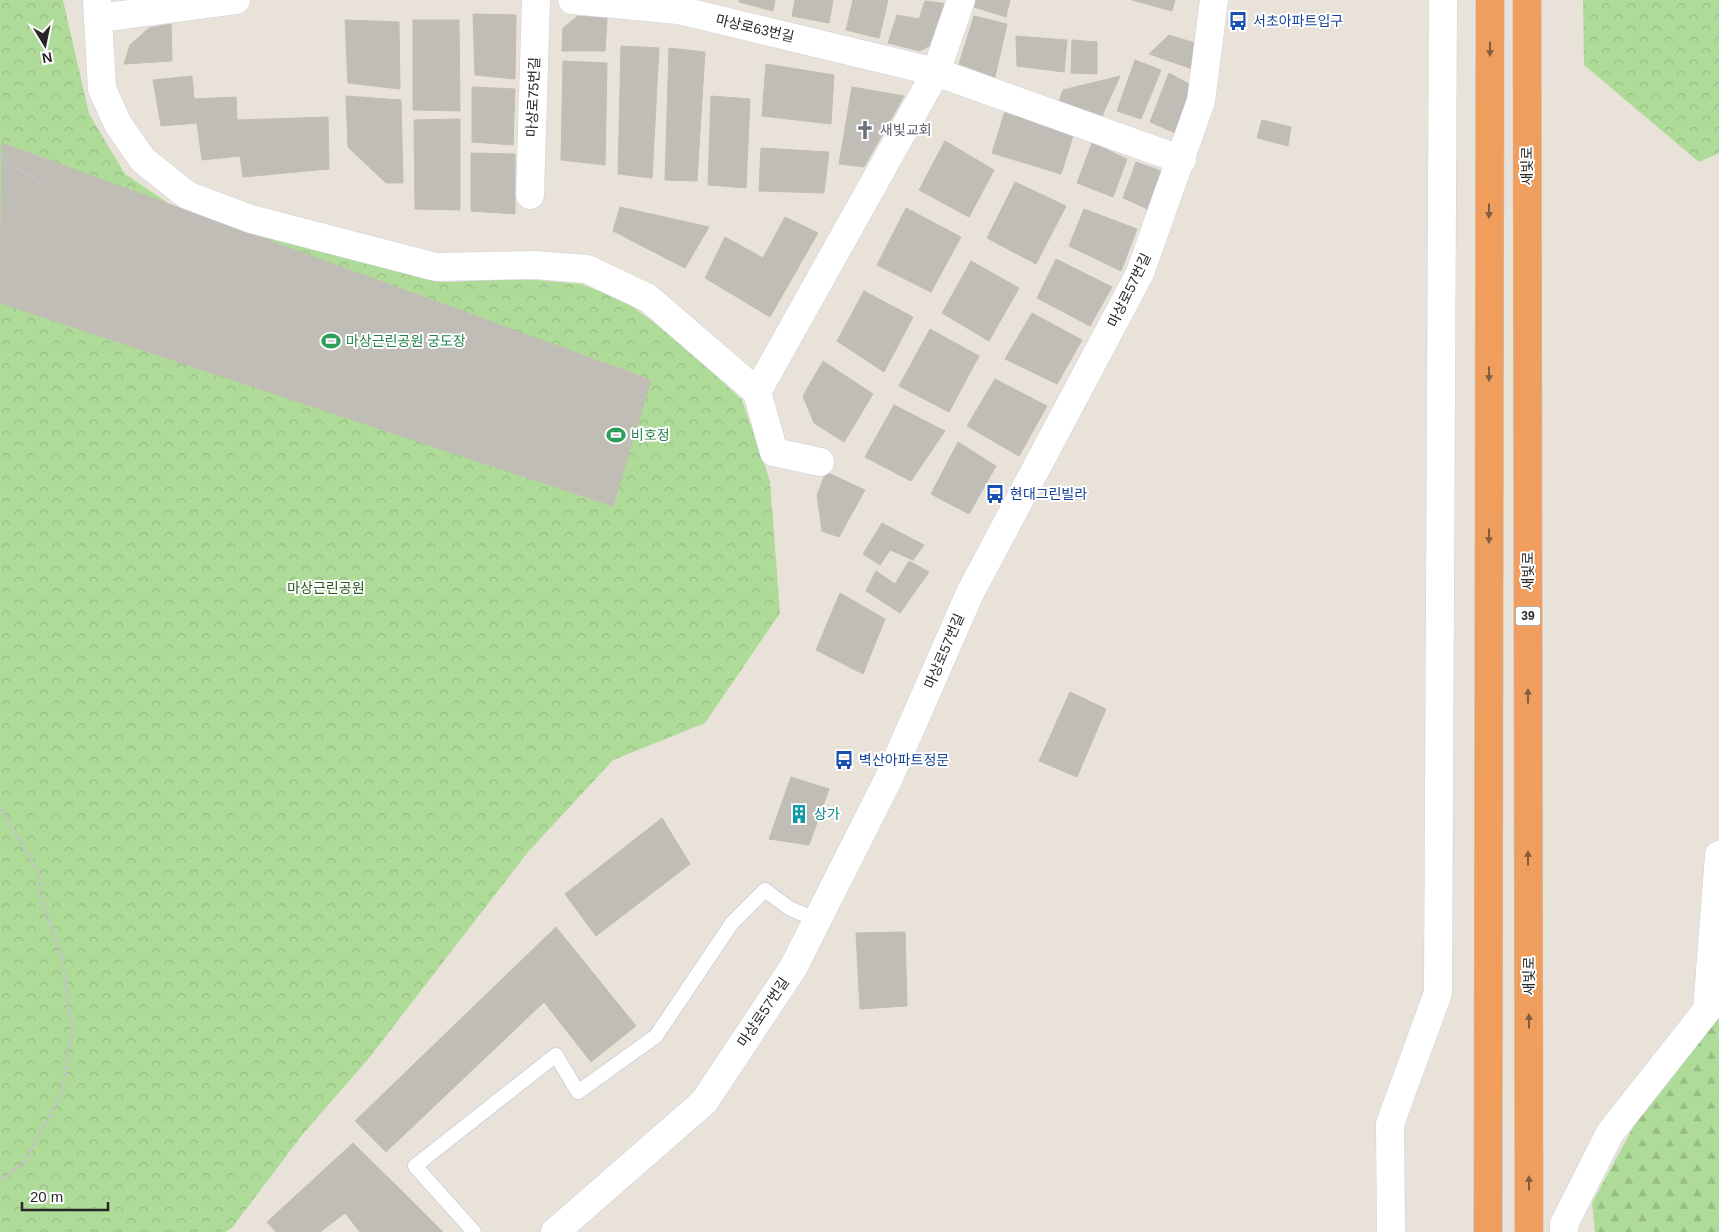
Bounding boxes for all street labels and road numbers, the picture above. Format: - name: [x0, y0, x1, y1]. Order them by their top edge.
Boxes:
- street label: 마상로63번길: [714, 11, 796, 45]
- street label: 마상로75번길: [524, 57, 542, 137]
- street label: 새빛로: [1519, 147, 1535, 185]
- street label: 마상로57번길: [1104, 251, 1154, 329]
- street label: 새빛로: [1520, 552, 1536, 590]
- road number: 39: [1516, 606, 1540, 626]
- street label: 마상로57번길: [921, 611, 967, 691]
- street label: 새빛로: [1521, 957, 1537, 995]
- street label: 마상로57번길: [734, 974, 792, 1050]

